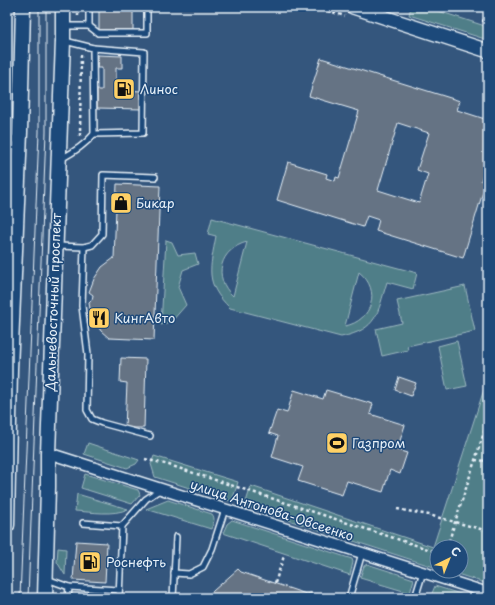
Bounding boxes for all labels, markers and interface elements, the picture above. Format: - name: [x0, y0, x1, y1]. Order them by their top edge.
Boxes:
- fuel station icon: Линос: [111, 76, 137, 102]
- place label: Линос: [140, 79, 178, 98]
- shop icon: Бикар: [108, 190, 134, 216]
- place label: Бикар: [136, 193, 175, 212]
- street label: Дальневосточный проспект: [40, 212, 65, 392]
- restaurant icon: КингАвто: [86, 305, 112, 331]
- place label: КингАвто: [114, 308, 175, 327]
- sports icon: Газпром: [324, 430, 350, 456]
- place label: Газпром: [352, 433, 405, 452]
- street label: улица Антонова-Овсеенко: [188, 474, 356, 545]
- north arrow: [429, 539, 469, 579]
- text: С: [447, 542, 465, 560]
- fuel station icon: Роснефть: [77, 549, 103, 575]
- place label: Роснефть: [106, 552, 166, 571]

